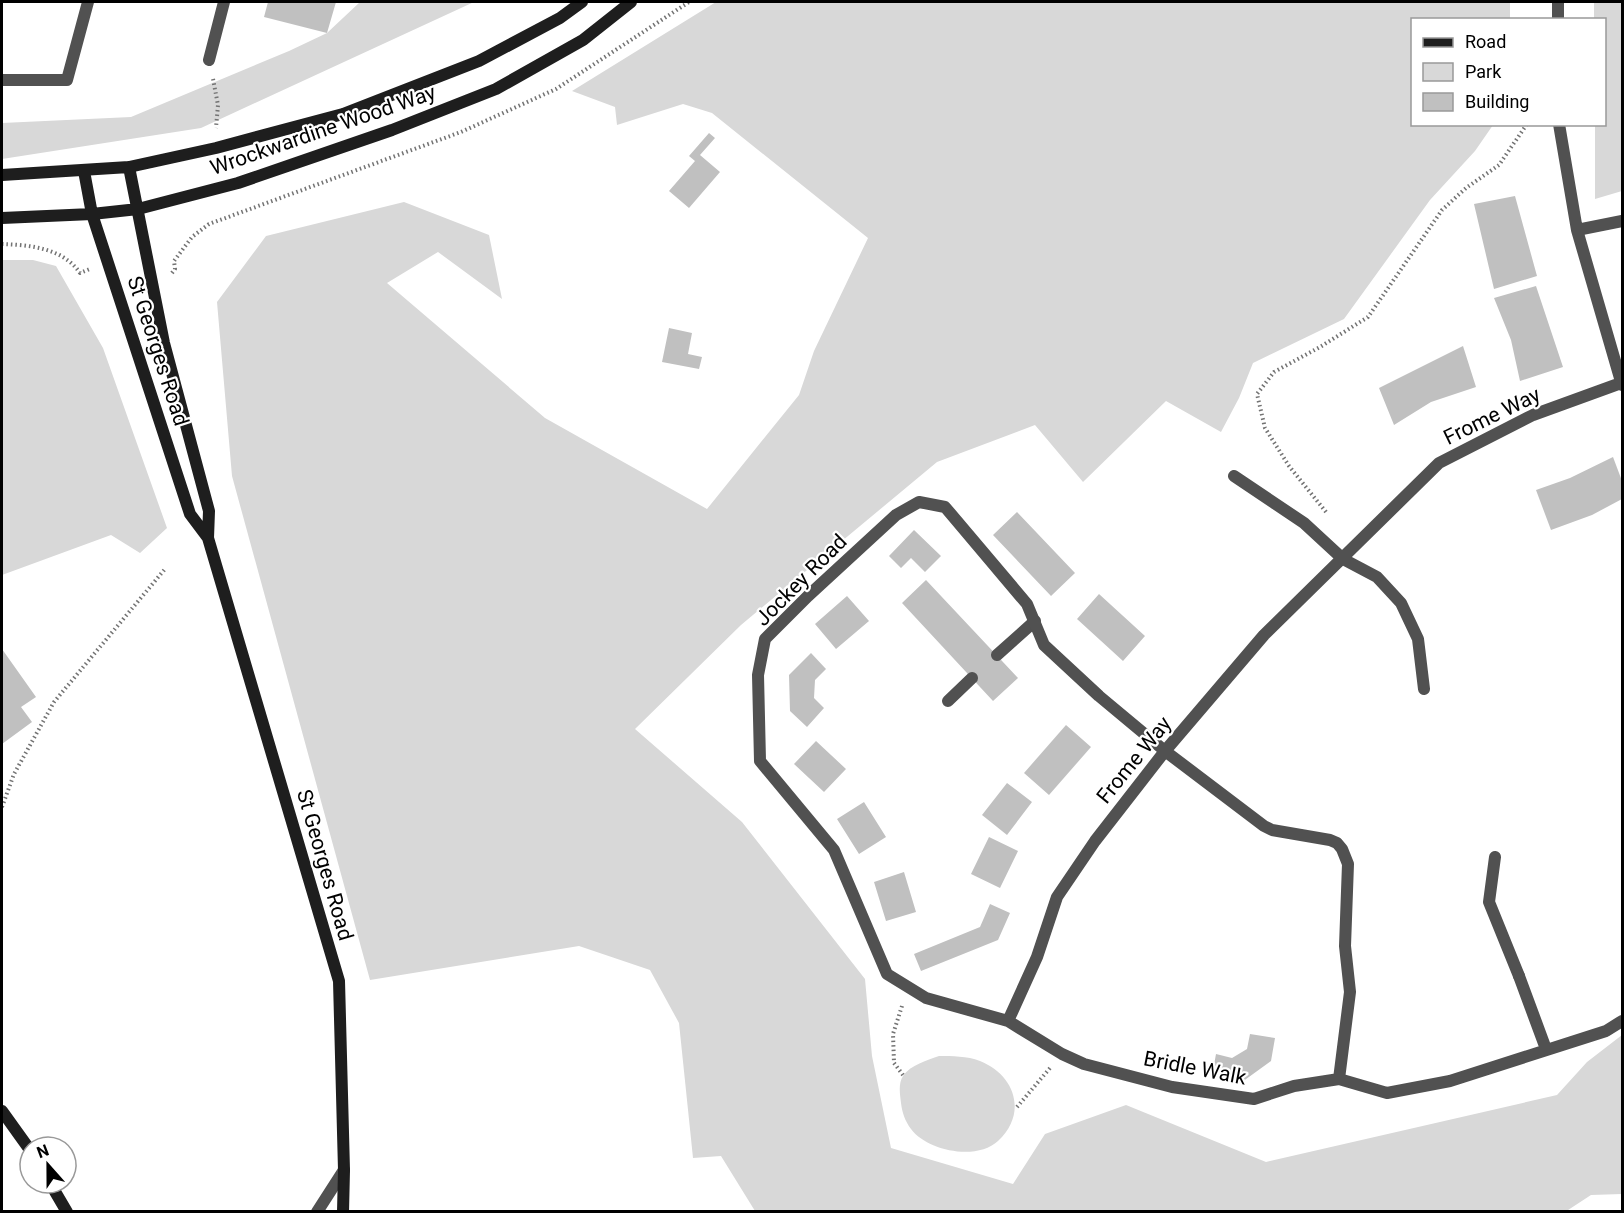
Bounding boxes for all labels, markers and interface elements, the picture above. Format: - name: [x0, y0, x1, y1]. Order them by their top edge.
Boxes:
- legend: [1411, 18, 1606, 126]
- text: Road: [1465, 31, 1506, 52]
- text: Park: [1465, 61, 1502, 82]
- street label: Wrockwardine Wood Way: [207, 80, 439, 180]
- text: Building: [1465, 91, 1529, 112]
- street label: St Georges Road: [122, 273, 194, 429]
- street label: Frome Way: [1440, 382, 1544, 450]
- street label: Jockey Road: [750, 529, 852, 631]
- street label: Frome Way: [1092, 712, 1176, 808]
- street label: St Georges Road: [292, 787, 358, 943]
- street label: Bridle Walk: [1142, 1046, 1249, 1090]
- north arrow: [18, 1135, 78, 1195]
- text: N: [34, 1141, 51, 1162]

